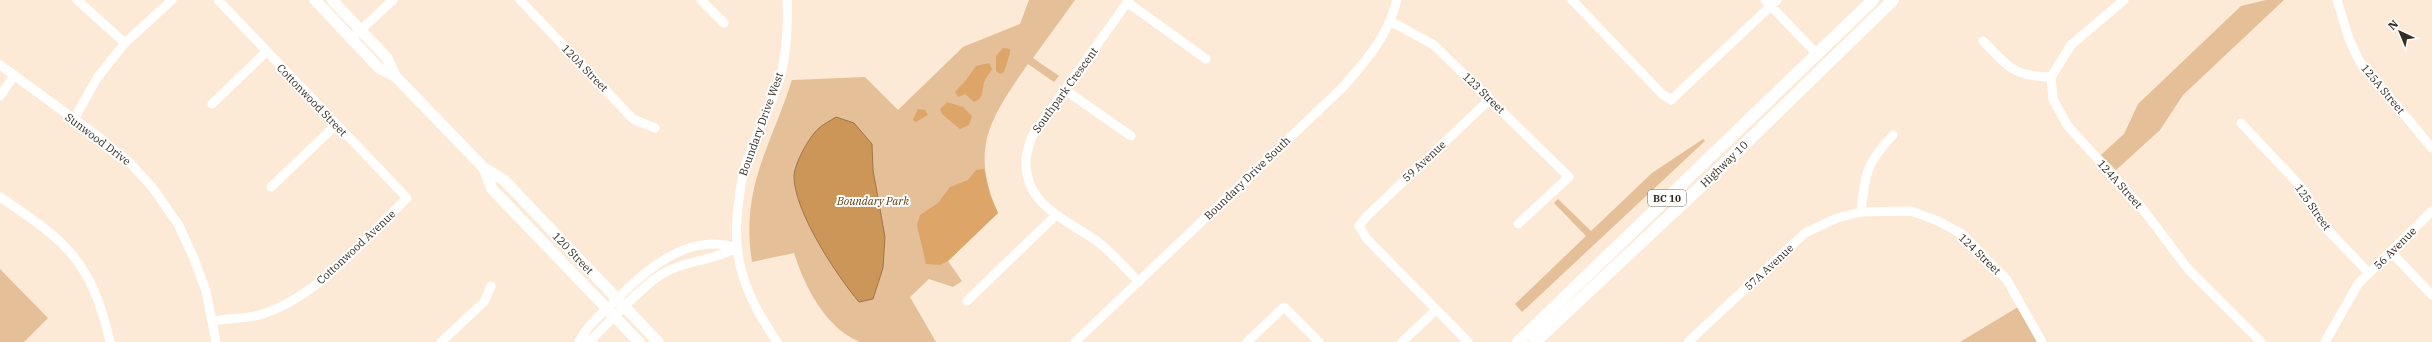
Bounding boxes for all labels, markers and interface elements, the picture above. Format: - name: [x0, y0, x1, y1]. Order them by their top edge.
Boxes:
- north arrow: [2380, 12, 2420, 52]
- text: N: [2385, 17, 2401, 33]
- street label: 120A Street: [559, 41, 611, 95]
- street label: Southpark Crescent: [1029, 44, 1101, 136]
- street label: Cottonwood Street: [274, 61, 350, 139]
- street label: 125A Street: [2358, 61, 2408, 117]
- street label: 123 Street: [1460, 69, 1508, 117]
- street label: Boundary Drive West: [736, 70, 786, 178]
- street label: Sunwood Drive: [63, 110, 134, 168]
- street label: Boundary Drive South: [1201, 133, 1293, 223]
- street label: 59 Avenue: [1399, 137, 1449, 185]
- street label: Highway 10: [1697, 138, 1751, 190]
- street label: 124A Street: [2094, 157, 2146, 211]
- street label: 125 Street: [2292, 181, 2334, 233]
- road number: BC 10: [1648, 190, 1686, 206]
- park label: Boundary Park: [836, 194, 909, 208]
- street label: Cottonwood Avenue: [314, 207, 399, 287]
- street label: 56 Avenue: [2371, 224, 2419, 272]
- street label: 120 Street: [549, 229, 597, 277]
- street label: 124 Street: [1956, 230, 2004, 278]
- street label: 57A Avenue: [1742, 241, 1797, 293]

